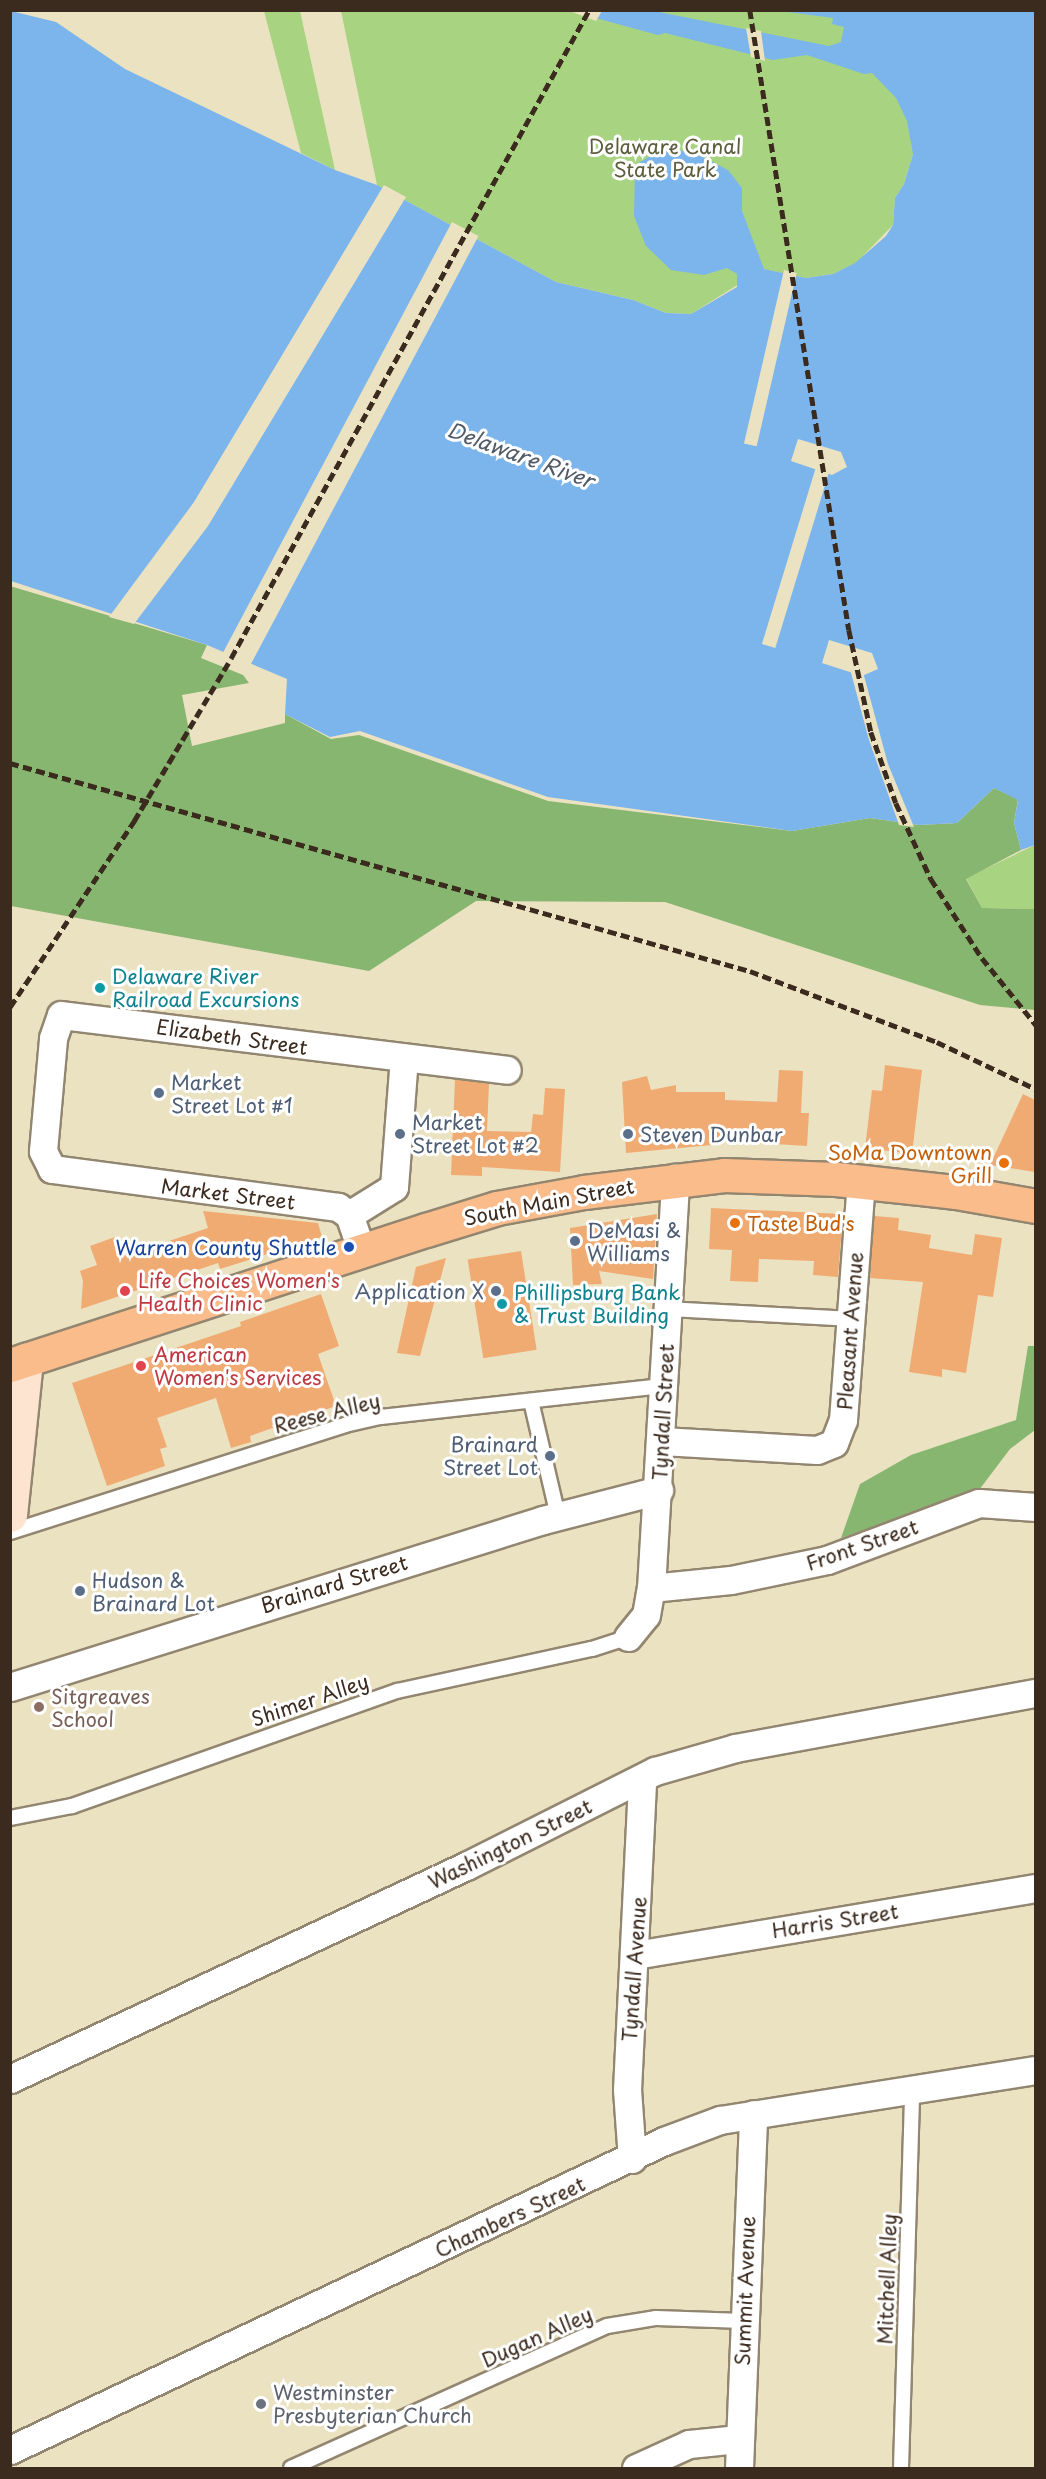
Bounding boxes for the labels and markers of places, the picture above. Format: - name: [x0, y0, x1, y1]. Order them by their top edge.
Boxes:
- place label: Delaware River Railroad Excursions: [112, 964, 300, 1011]
- marker: Delaware River Railroad Excursions: [93, 981, 107, 995]
- place label: Market Street Lot #1: [171, 1070, 296, 1117]
- marker: Market Street Lot #1: [152, 1086, 166, 1100]
- place label: Market Street Lot #2: [412, 1110, 542, 1157]
- place label: Steven Dunbar: [640, 1122, 785, 1146]
- marker: Market Street Lot #2: [393, 1127, 407, 1141]
- marker: Steven Dunbar: [621, 1127, 635, 1141]
- place label: SoMa Downtown Grill: [827, 1140, 992, 1187]
- marker: SoMa Downtown Grill: [997, 1156, 1011, 1170]
- place label: Taste Bud's: [747, 1211, 855, 1235]
- marker: Taste Bud's: [728, 1216, 742, 1230]
- place label: DeMasi & Williams: [587, 1218, 682, 1265]
- marker: DeMasi & Williams: [568, 1234, 582, 1248]
- place label: Warren County Shuttle: [115, 1235, 337, 1259]
- marker: Warren County Shuttle: [342, 1240, 356, 1254]
- place label: Life Choices Women's Health Clinic: [138, 1268, 344, 1315]
- place label: Application X: [354, 1279, 484, 1303]
- place label: Phillipsburg Bank & Trust Building: [514, 1280, 682, 1327]
- marker: Life Choices Women's Health Clinic: [116, 1282, 134, 1300]
- marker: Application X: [489, 1284, 503, 1298]
- marker: Phillipsburg Bank & Trust Building: [495, 1297, 509, 1311]
- place label: American Women's Services: [154, 1342, 321, 1389]
- marker: American Women's Services: [132, 1357, 150, 1375]
- place label: Brainard Street Lot: [441, 1432, 538, 1479]
- marker: Brainard Street Lot: [543, 1449, 557, 1463]
- place label: Hudson & Brainard Lot: [92, 1568, 217, 1615]
- marker: Hudson & Brainard Lot: [73, 1584, 87, 1598]
- place label: Sitgreaves School: [51, 1684, 150, 1731]
- marker: Sitgreaves School: [32, 1700, 46, 1714]
- place label: Westminster Presbyterian Church: [273, 2380, 471, 2427]
- marker: Westminster Presbyterian Church: [254, 2397, 268, 2411]

